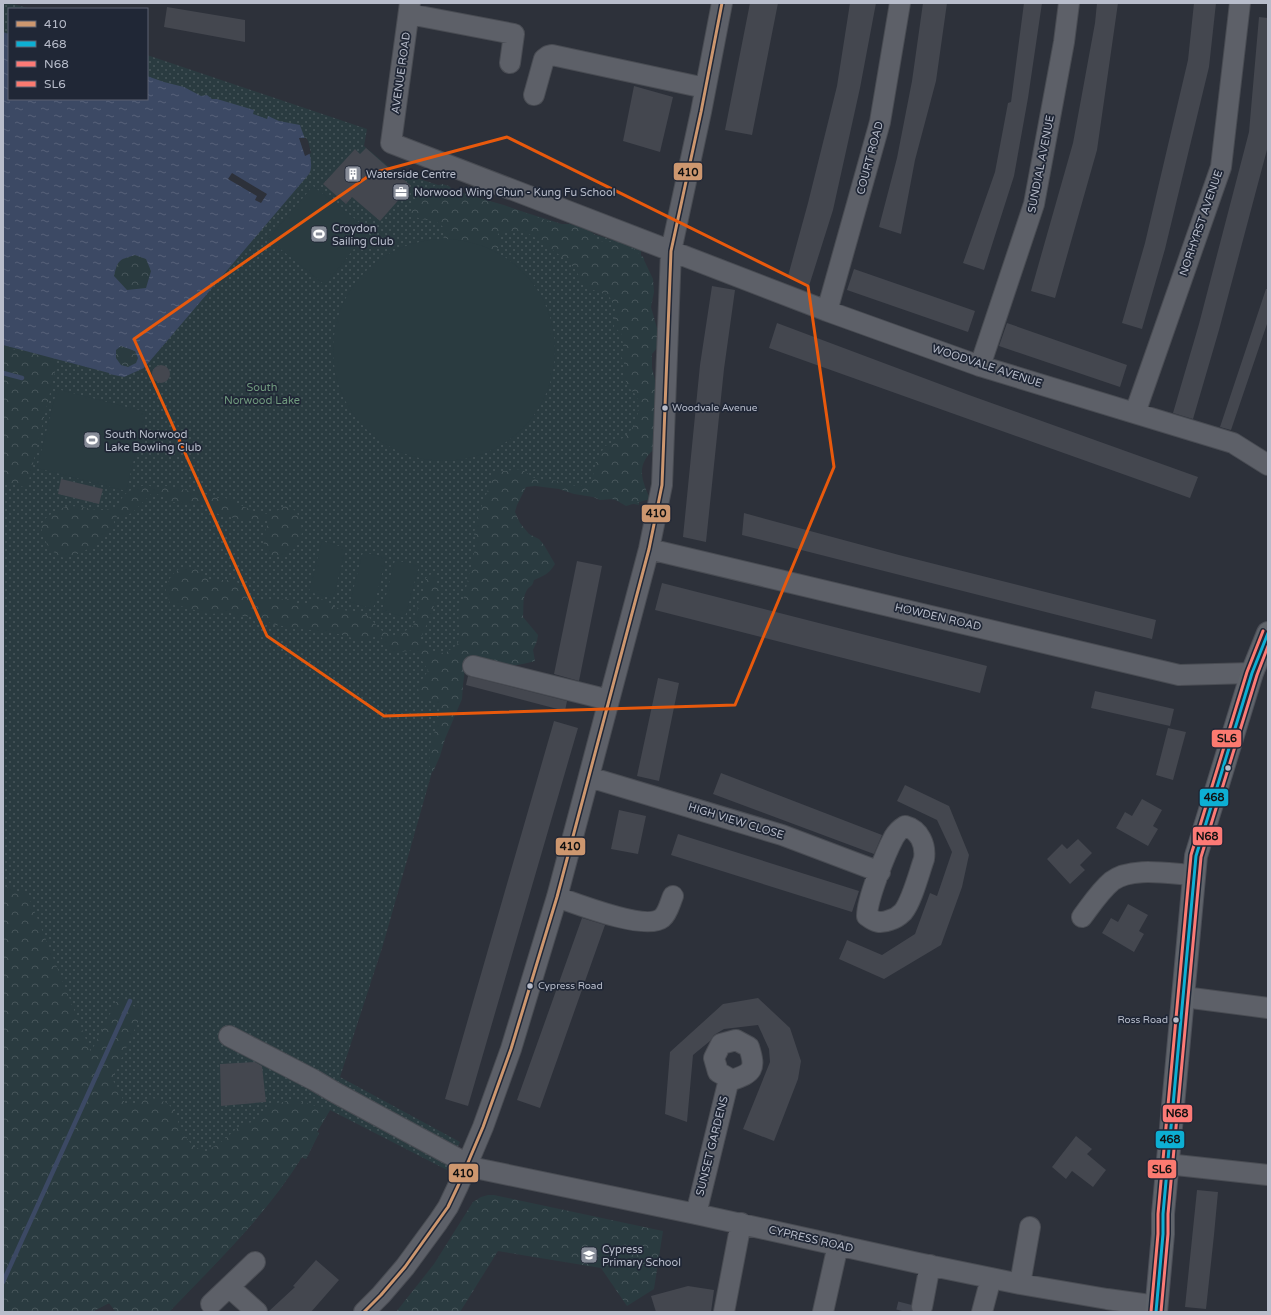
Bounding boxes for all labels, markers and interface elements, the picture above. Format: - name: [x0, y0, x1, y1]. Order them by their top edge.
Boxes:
- legend: [8, 8, 148, 100]
- text: 410: [44, 17, 67, 31]
- street label: AVENUE ROAD: [389, 31, 413, 115]
- text: 468: [44, 37, 67, 51]
- text: N68: [44, 57, 69, 71]
- text: SL6: [44, 77, 66, 91]
- street label: SUNDIAL AVENUE: [1025, 114, 1057, 214]
- street label: COURT ROAD: [854, 120, 886, 196]
- line badge: 410: [673, 162, 703, 181]
- building icon: Waterside Centre: [343, 164, 363, 184]
- text: 410: [678, 166, 698, 179]
- place label: Waterside Centre: [366, 168, 456, 181]
- street label: NORHYRST AVENUE: [1177, 168, 1225, 278]
- office icon: Norwood Wing Chun - Kung Fu School: [391, 182, 411, 202]
- place label: Norwood Wing Chun - Kung Fu School: [414, 186, 615, 199]
- place label: Croydon Sailing Club: [332, 222, 394, 248]
- sports icon: Croydon Sailing Club: [309, 224, 329, 244]
- street label: WOODVALE AVENUE: [930, 342, 1044, 390]
- park label: South Norwood Lake: [224, 381, 300, 407]
- place label: Woodvale Avenue: [672, 402, 758, 414]
- marker: Woodvale Avenue: [660, 403, 670, 413]
- place label: South Norwood Lake Bowling Club: [105, 428, 201, 454]
- sports icon: South Norwood Lake Bowling Club: [82, 430, 102, 450]
- line badge: 410: [641, 504, 671, 523]
- text: 410: [646, 507, 666, 520]
- street label: HOWDEN ROAD: [893, 601, 983, 633]
- line badge: SL6: [1211, 729, 1242, 748]
- text: SL6: [1217, 732, 1237, 745]
- unlabelled marker: [1223, 763, 1233, 773]
- line badge: 468: [1199, 788, 1229, 807]
- text: 468: [1204, 791, 1224, 804]
- street label: HIGH VIEW CLOSE: [687, 800, 785, 842]
- line badge: N68: [1192, 826, 1223, 846]
- text: N68: [1196, 830, 1218, 843]
- line badge: 410: [555, 837, 586, 856]
- text: 410: [560, 840, 580, 853]
- place label: Cypress Road: [538, 980, 603, 992]
- marker: Cypress Road: [525, 981, 535, 991]
- place label: Ross Road: [1117, 1014, 1168, 1026]
- marker: Ross Road: [1171, 1015, 1181, 1025]
- street label: SUNSET GARDENS: [693, 1094, 731, 1197]
- line badge: N68: [1162, 1104, 1193, 1123]
- text: N68: [1166, 1107, 1188, 1120]
- line badge: 468: [1155, 1130, 1185, 1149]
- text: 468: [1160, 1133, 1180, 1146]
- line badge: SL6: [1147, 1159, 1177, 1179]
- line badge: 410: [448, 1163, 479, 1183]
- text: SL6: [1152, 1163, 1172, 1176]
- text: 410: [453, 1167, 473, 1180]
- street label: CYPRESS ROAD: [767, 1223, 855, 1255]
- place label: Cypress Primary School: [602, 1243, 681, 1269]
- school or university icon: Cypress Primary School: [579, 1245, 599, 1265]

